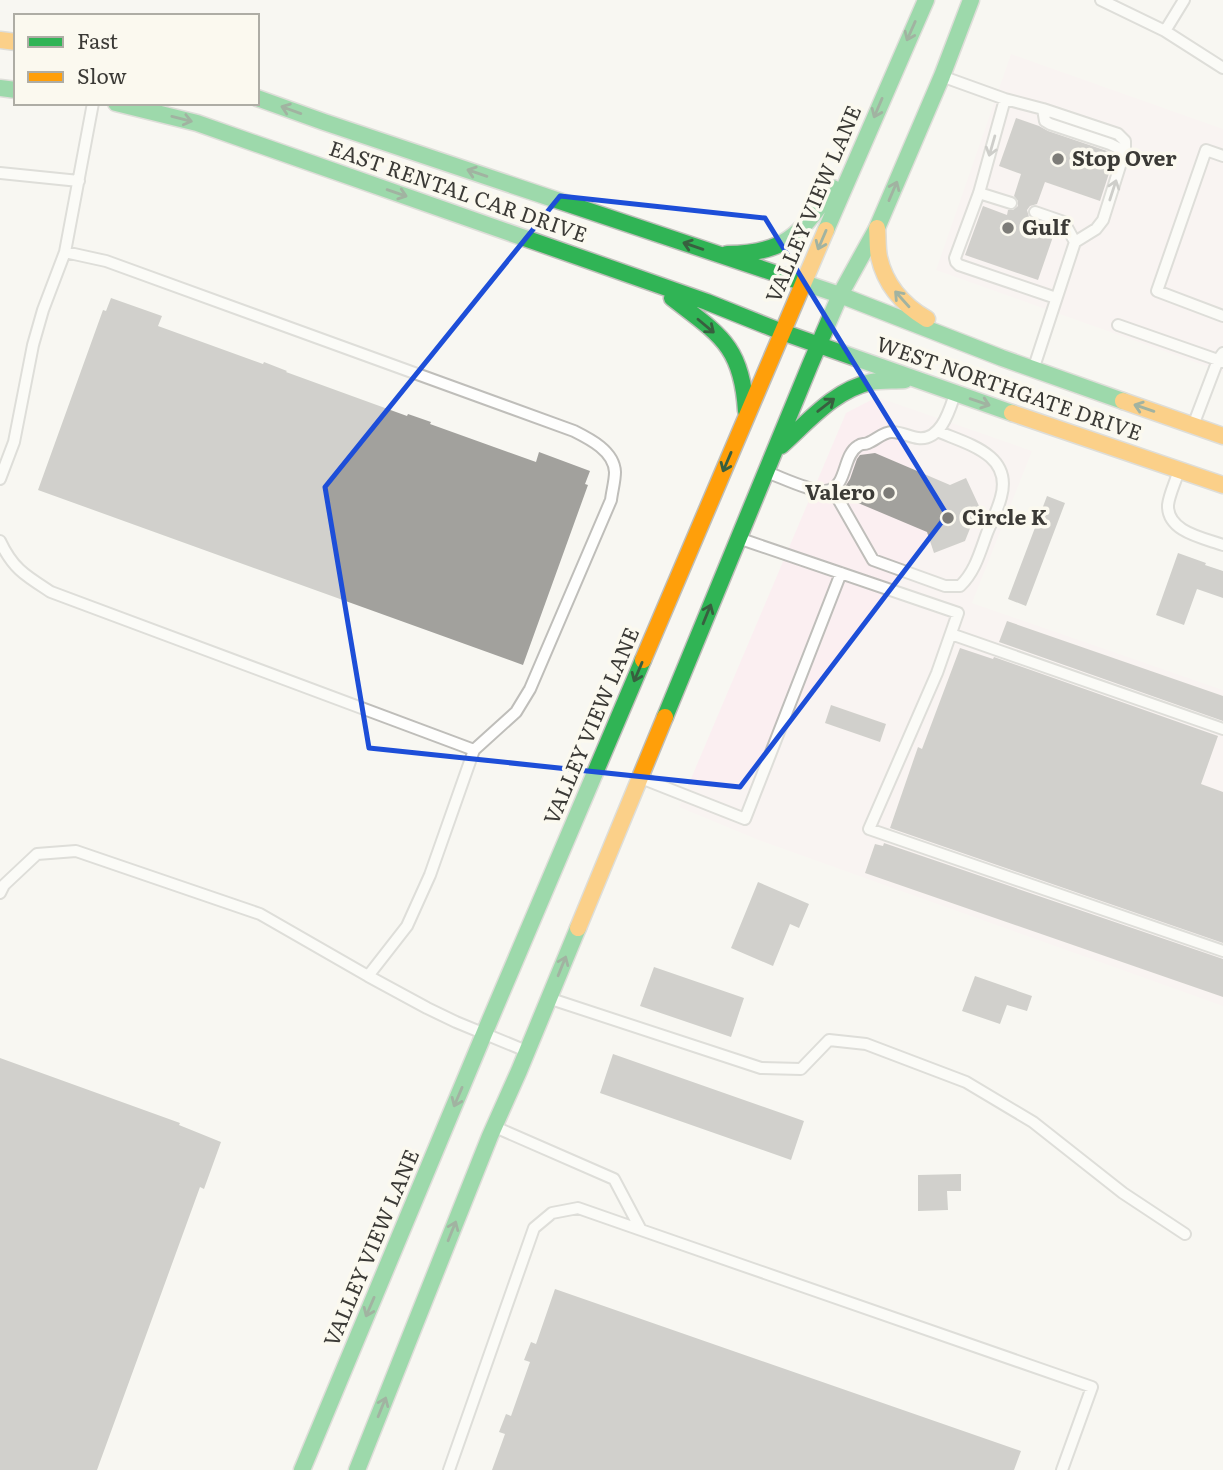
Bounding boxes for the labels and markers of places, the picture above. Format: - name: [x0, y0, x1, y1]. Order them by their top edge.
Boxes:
- place label: Stop Over: [1072, 141, 1177, 172]
- marker: Stop Over: [1050, 151, 1066, 167]
- place label: Gulf: [1022, 210, 1071, 241]
- marker: Gulf: [1000, 220, 1016, 236]
- place label: Valero: [805, 475, 875, 506]
- marker: Valero: [881, 485, 897, 501]
- place label: Circle K: [962, 500, 1048, 531]
- marker: Circle K: [940, 510, 956, 526]

